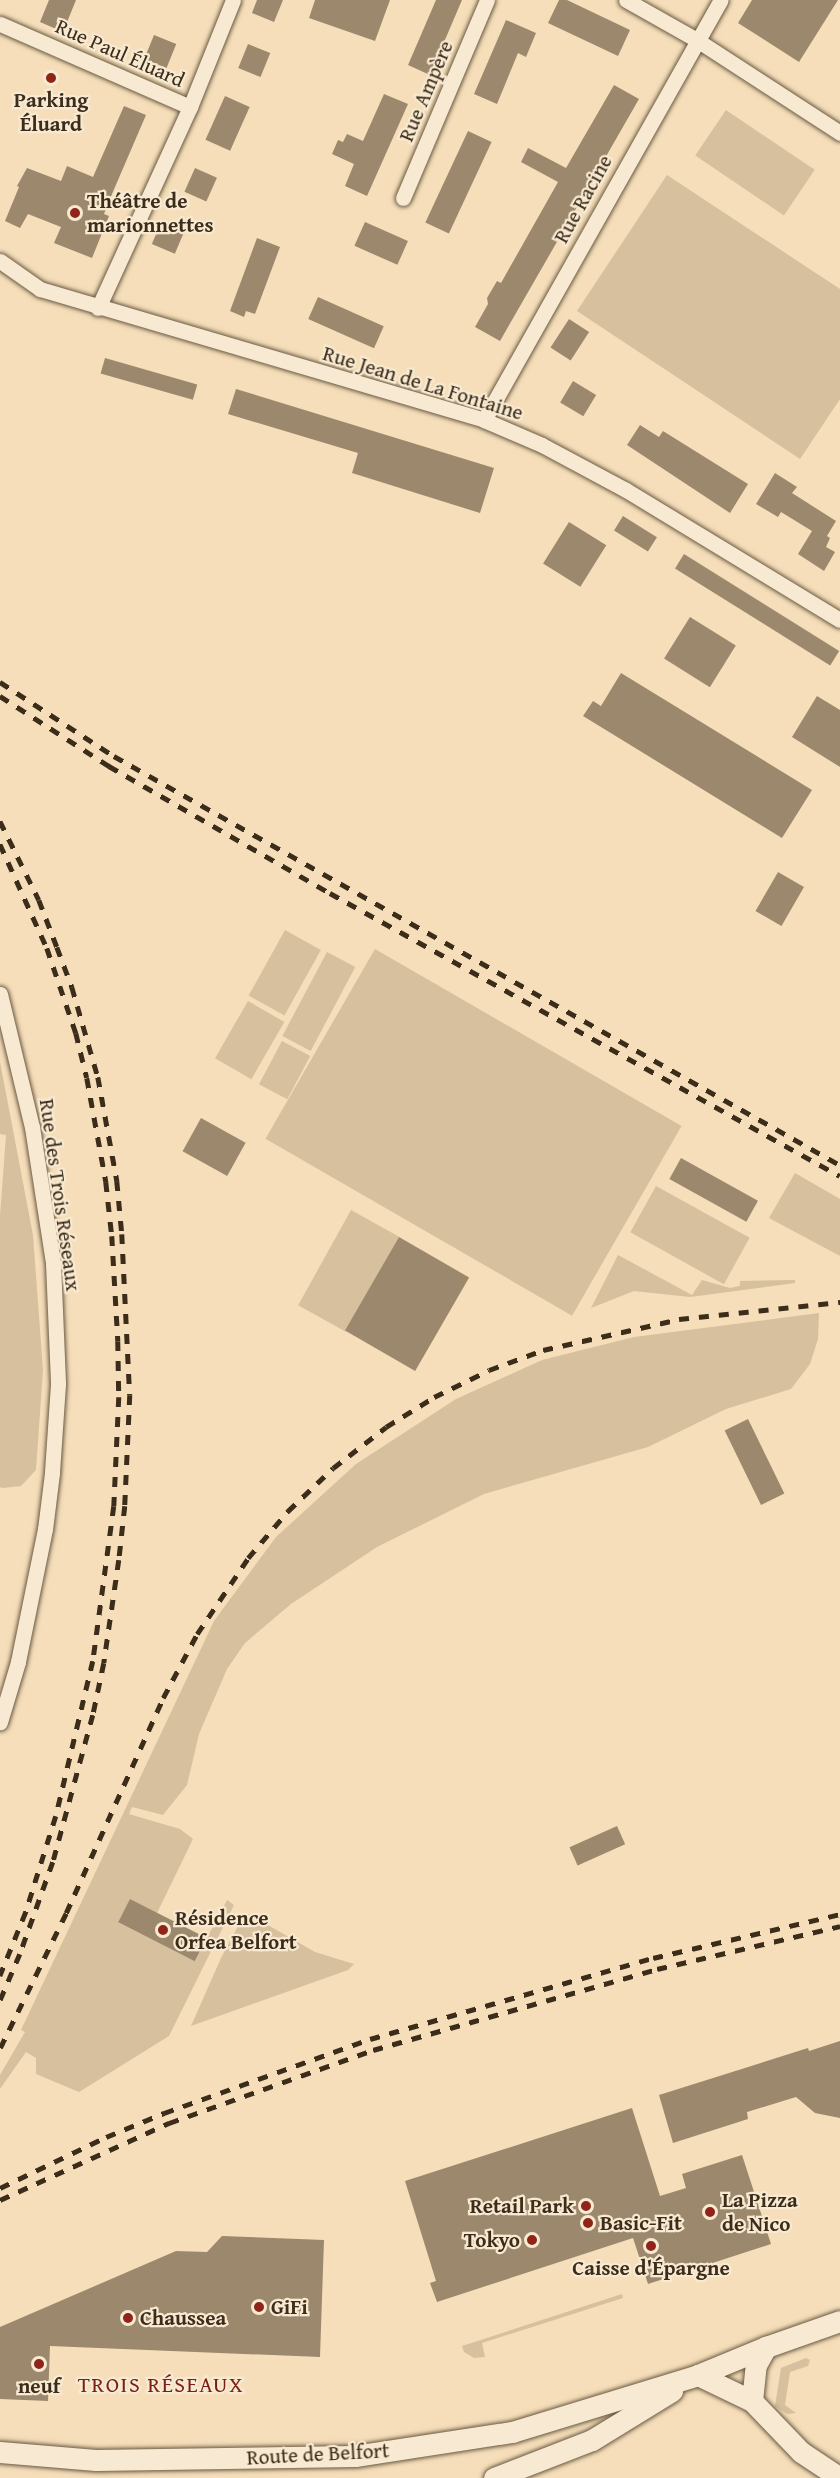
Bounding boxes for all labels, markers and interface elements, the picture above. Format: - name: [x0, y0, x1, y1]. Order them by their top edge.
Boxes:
- street label: Rue Paul Éluard: [52, 13, 188, 93]
- street label: Rue Ampère: [393, 37, 459, 145]
- marker: Parking Éluard: [44, 71, 58, 85]
- place label: Parking Éluard: [14, 87, 88, 137]
- street label: Rue Racine: [549, 151, 617, 247]
- place label: Théâtre de marionnettes: [87, 188, 213, 238]
- marker: Théâtre de marionnettes: [68, 206, 82, 220]
- street label: Rue Jean de La Fontaine: [320, 341, 526, 425]
- street label: Rue des Trois Réseaux: [34, 1097, 86, 1293]
- place label: Résidence Orfea Belfort: [175, 1905, 297, 1955]
- marker: Résidence Orfea Belfort: [156, 1923, 170, 1937]
- place label: La Pizza de Nico: [722, 2187, 798, 2237]
- place label: Retail Park: [470, 2193, 574, 2219]
- marker: Retail Park: [579, 2199, 593, 2213]
- marker: La Pizza de Nico: [703, 2205, 717, 2219]
- place label: Basic-Fit: [600, 2210, 682, 2236]
- marker: Basic-Fit: [581, 2216, 595, 2230]
- place label: Tokyo: [464, 2227, 520, 2253]
- marker: Tokyo: [525, 2233, 539, 2247]
- marker: Caisse d'Épargne: [644, 2239, 658, 2253]
- place label: Caisse d'Épargne: [572, 2255, 730, 2281]
- place label: GiFi: [271, 2294, 308, 2320]
- marker: GiFi: [252, 2300, 266, 2314]
- place label: Chaussea: [140, 2305, 226, 2331]
- marker: Chaussea: [121, 2311, 135, 2325]
- marker: neuf: [32, 2357, 46, 2371]
- district label: TROIS RÉSEAUX: [78, 2372, 244, 2398]
- place label: neuf: [18, 2373, 60, 2399]
- street label: Route de Belfort: [246, 2438, 390, 2470]

